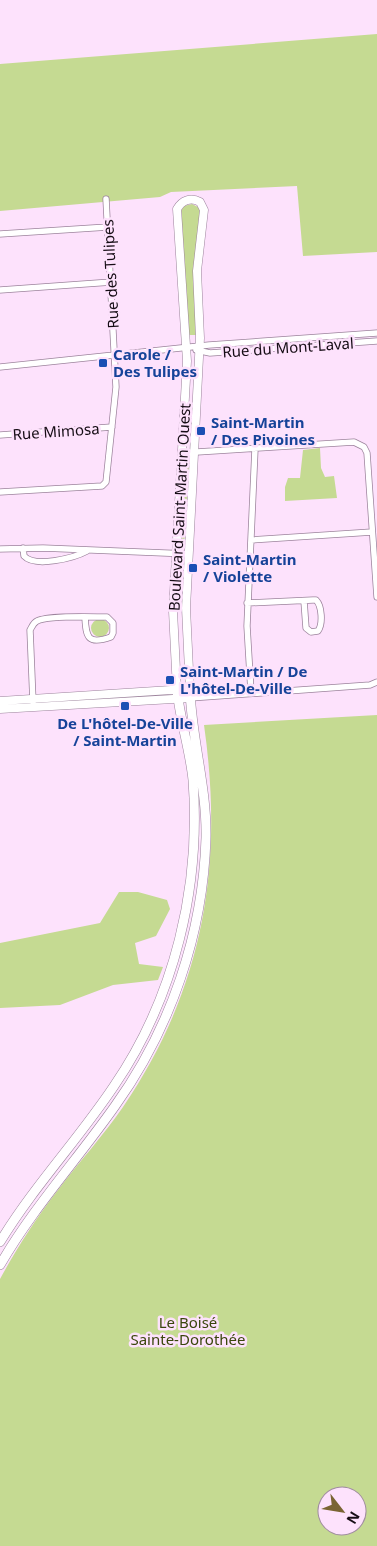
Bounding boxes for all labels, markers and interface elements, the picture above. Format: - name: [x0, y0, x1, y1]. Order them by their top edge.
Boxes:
- street label: Rue des Tulipes: [97, 219, 123, 329]
- street label: Rue du Mont-Laval: [222, 332, 354, 362]
- place label: Carole / Des Tulipes: [113, 344, 197, 381]
- marker: Carole / Des Tulipes: [97, 357, 109, 369]
- street label: Boulevard Saint-Martin Ouest: [164, 402, 194, 611]
- place label: Saint-Martin / Des Pivoines: [211, 412, 315, 449]
- street label: Rue Mimosa: [12, 418, 100, 444]
- marker: Saint-Martin / Des Pivoines: [195, 425, 207, 437]
- place label: Saint-Martin / Violette: [203, 549, 296, 586]
- marker: Saint-Martin / Violette: [187, 562, 199, 574]
- place label: Saint-Martin / De L'hôtel-De-Ville: [180, 661, 307, 698]
- marker: Saint-Martin / De L'hôtel-De-Ville: [164, 674, 176, 686]
- marker: De L'hôtel-De-Ville / Saint-Martin: [119, 700, 131, 712]
- place label: De L'hôtel-De-Ville / Saint-Martin: [57, 713, 193, 750]
- park label: Le Boisé Sainte-Dorothée: [130, 1312, 246, 1349]
- north arrow: [317, 1486, 367, 1536]
- text: N: [342, 1508, 365, 1528]

